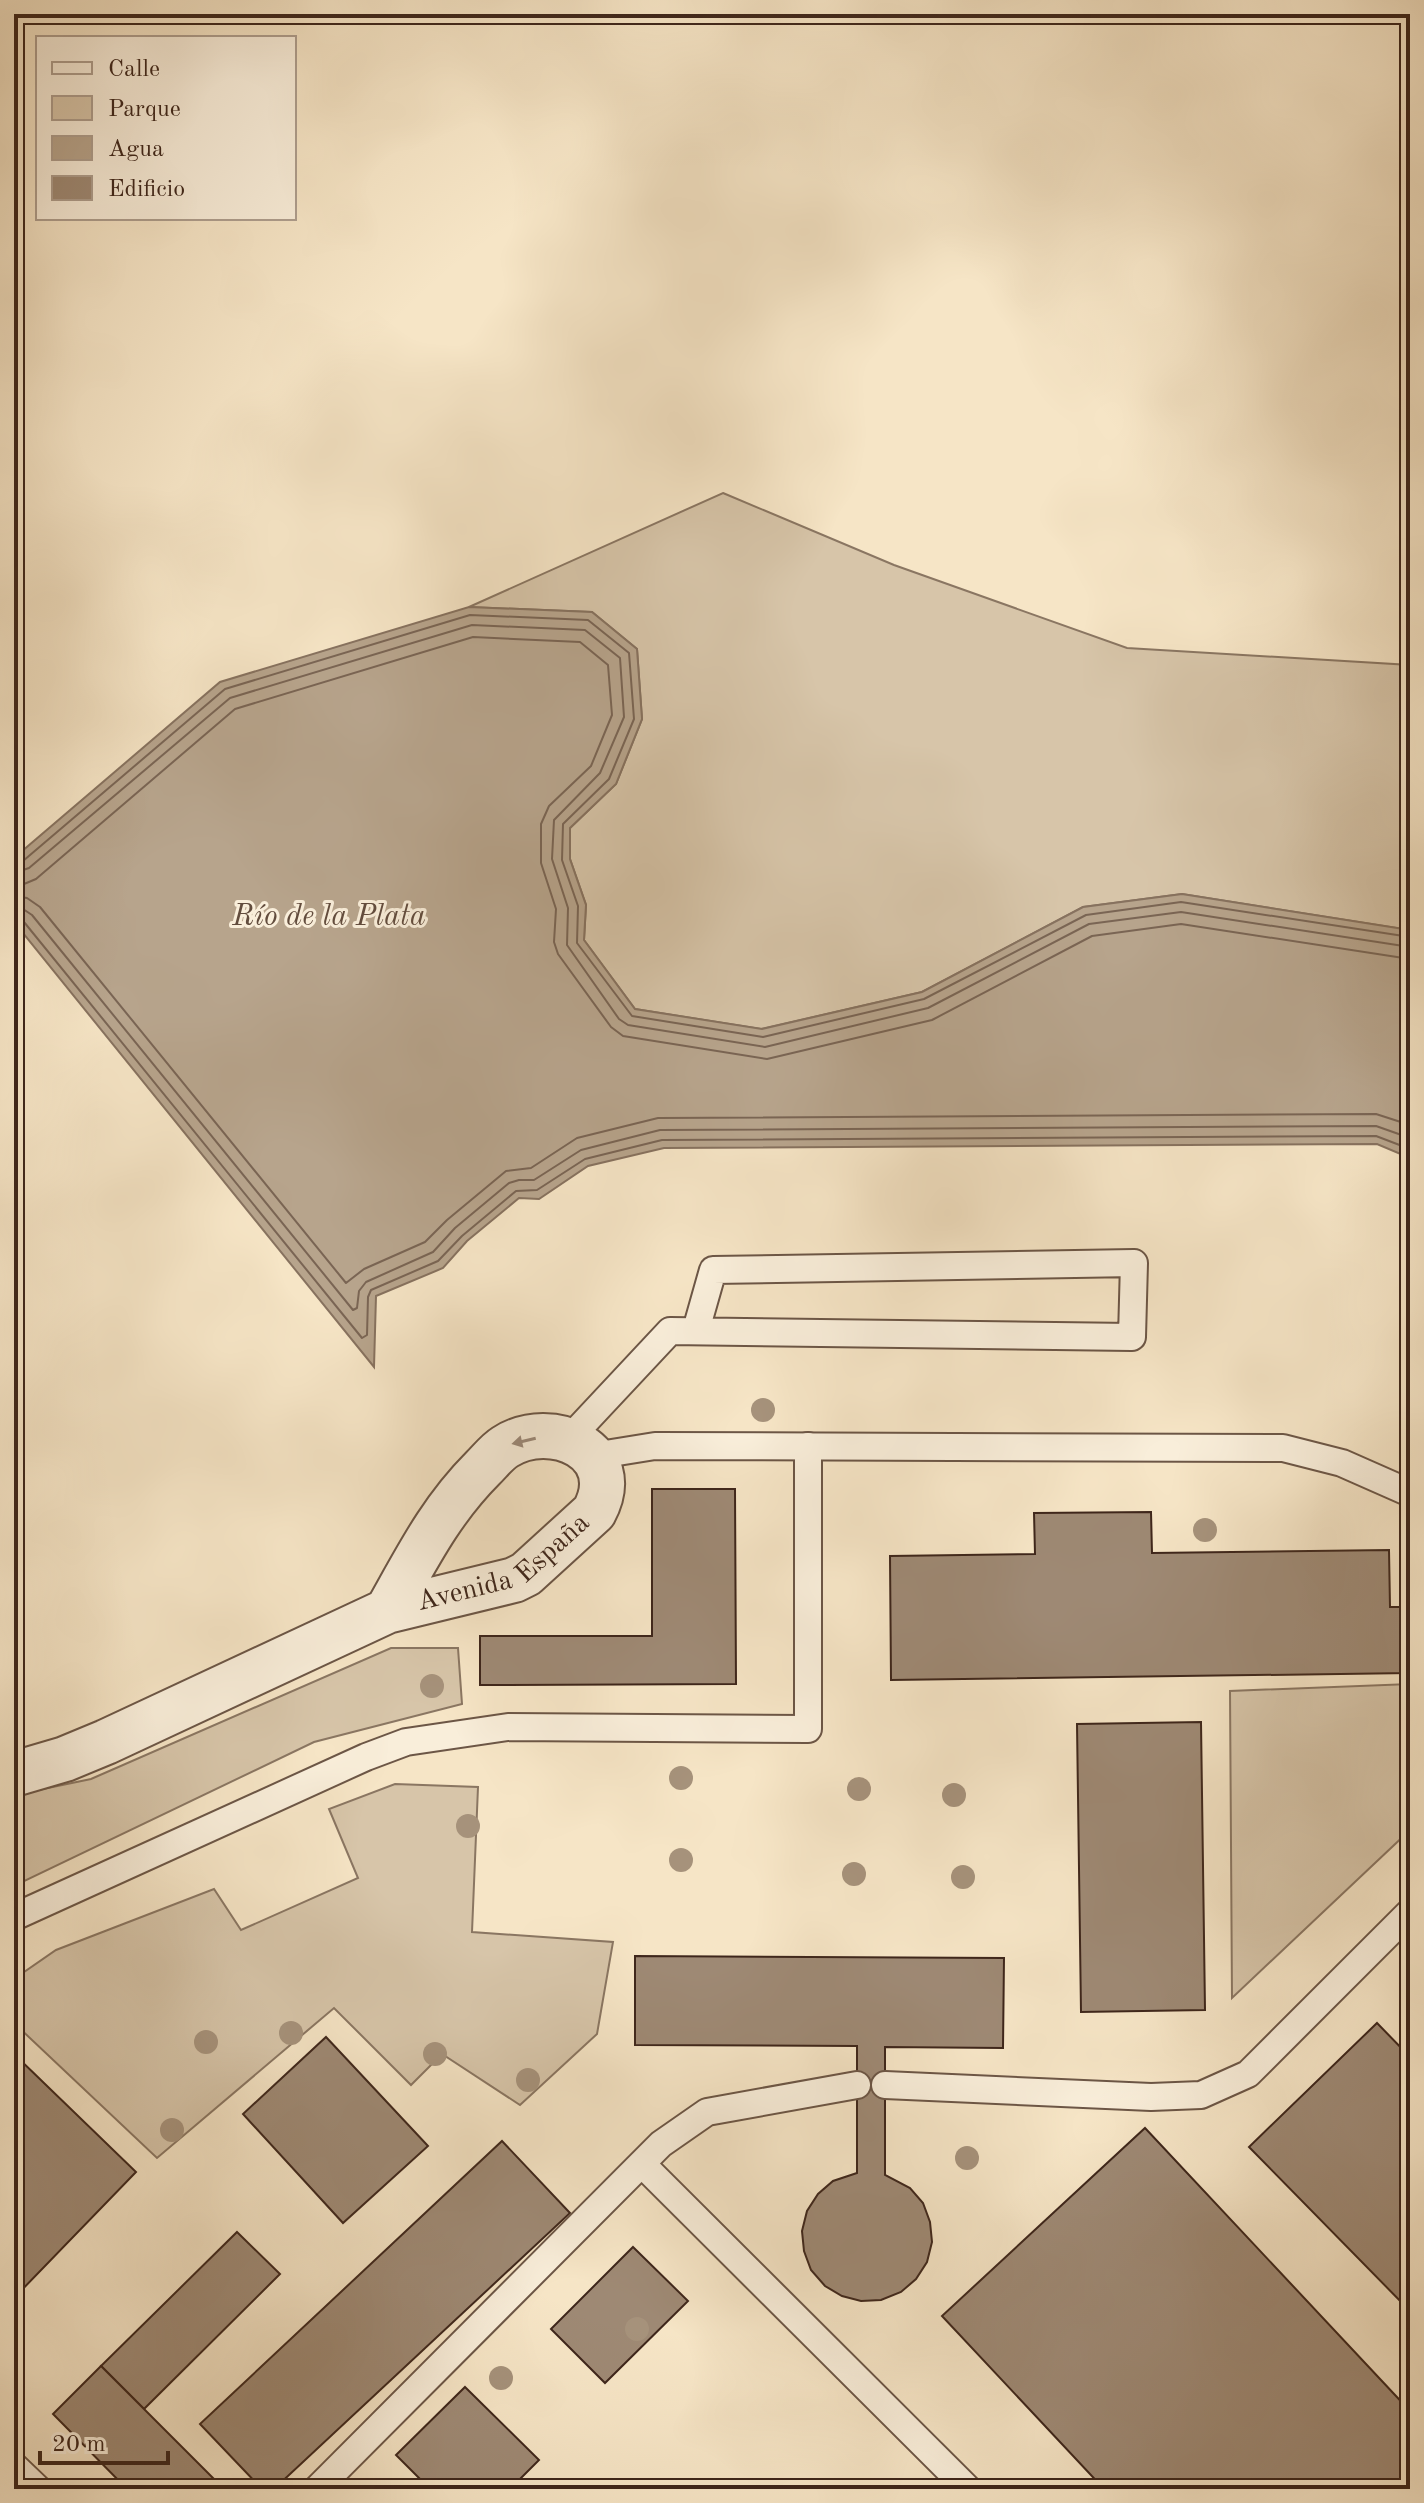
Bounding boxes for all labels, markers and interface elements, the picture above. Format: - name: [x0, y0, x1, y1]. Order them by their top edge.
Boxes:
- legend: [36, 36, 296, 220]
- text: Calle: [108, 58, 160, 82]
- text: Parque: [108, 98, 181, 122]
- text: Agua: [108, 138, 164, 162]
- text: Edificio: [108, 178, 185, 202]
- water label: Río de la Plata: [231, 902, 426, 932]
- one-way arrow: [512, 1435, 537, 1448]
- street label: Avenida España: [414, 1509, 596, 1617]
- scale bar: [40, 2415, 168, 2465]
- text: 20 m: [52, 2433, 106, 2457]

